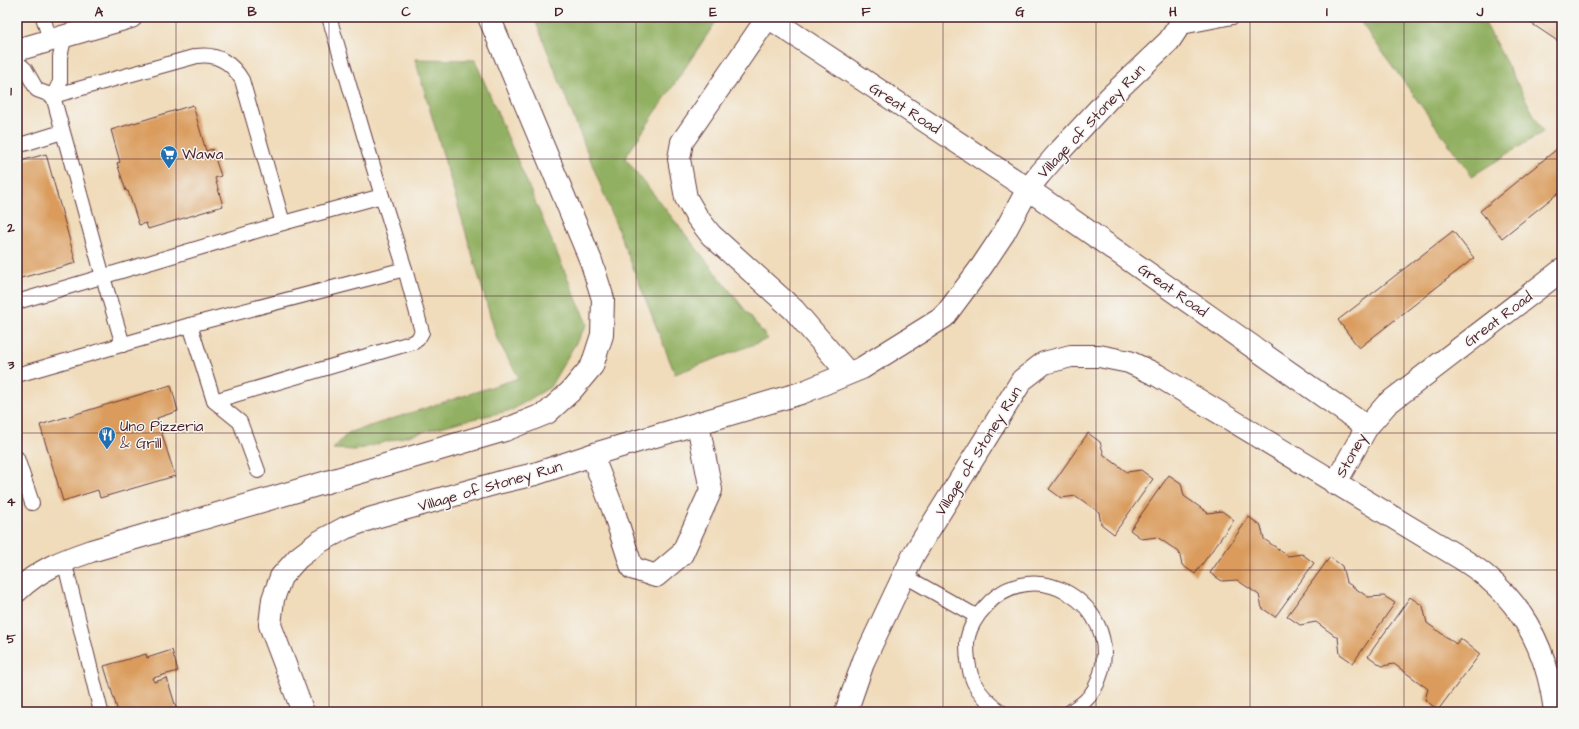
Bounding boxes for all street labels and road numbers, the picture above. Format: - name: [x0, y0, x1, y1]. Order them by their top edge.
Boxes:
- street label: Village of Stoney Run: [1033, 59, 1151, 184]
- street label: Great Road: [865, 78, 945, 139]
- street label: Great Road: [1134, 259, 1212, 322]
- street label: Great Road: [1460, 286, 1537, 352]
- street label: Village of Stoney Run: [930, 382, 1028, 521]
- street label: Stoney: [1331, 429, 1373, 482]
- street label: Village of Stoney Run: [416, 456, 565, 518]

